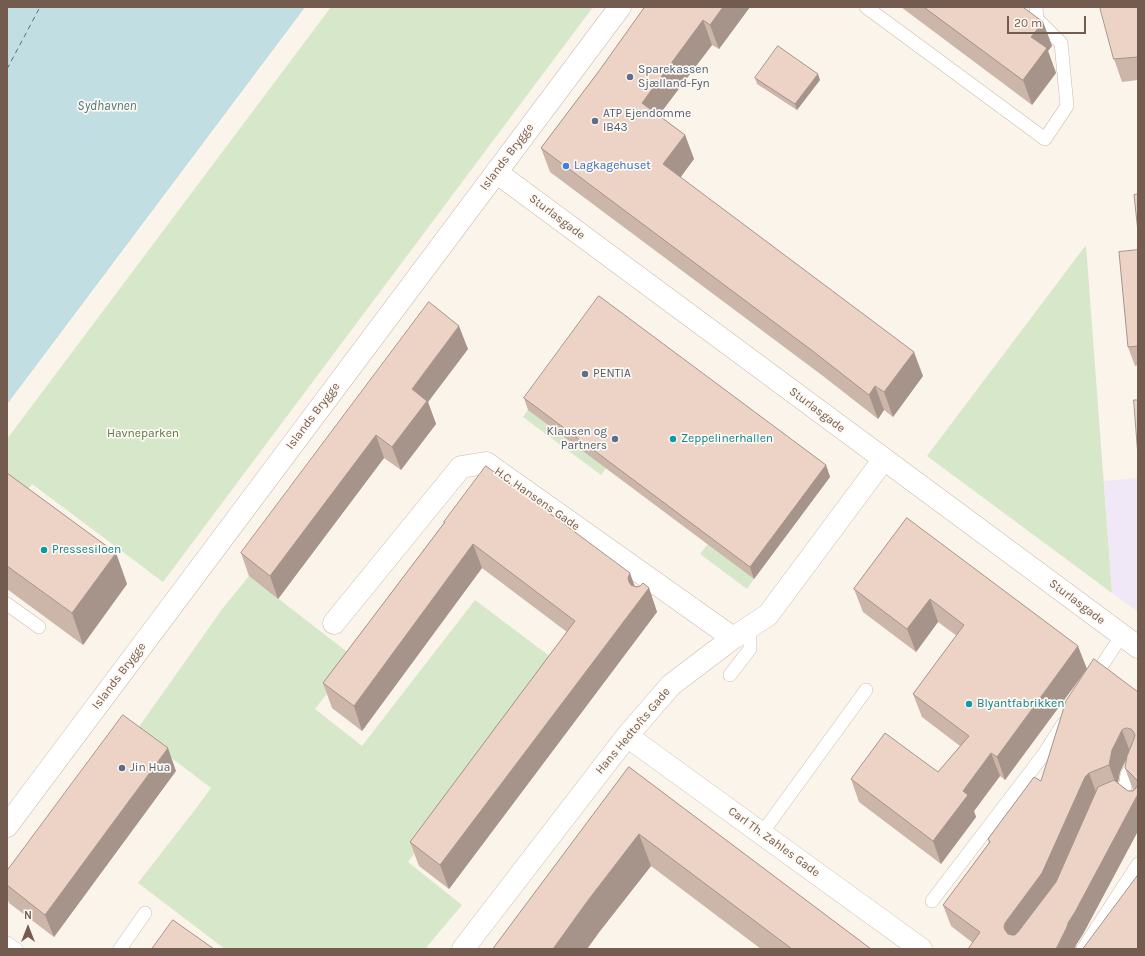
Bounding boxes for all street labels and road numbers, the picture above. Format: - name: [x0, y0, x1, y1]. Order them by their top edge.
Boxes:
- street label: Islands Brygge: [477, 121, 537, 193]
- street label: Sturlasgade: [526, 191, 588, 243]
- street label: Islands Brygge: [283, 380, 343, 452]
- street label: Sturlasgade: [786, 384, 848, 436]
- street label: H.C. Hansens Gade: [492, 464, 582, 534]
- street label: Sturlasgade: [1046, 576, 1108, 628]
- street label: Islands Brygge: [89, 640, 149, 712]
- street label: Hans Hedtofts Gade: [593, 685, 673, 777]
- street label: Carl Th. Zahles Gade: [725, 804, 823, 880]

